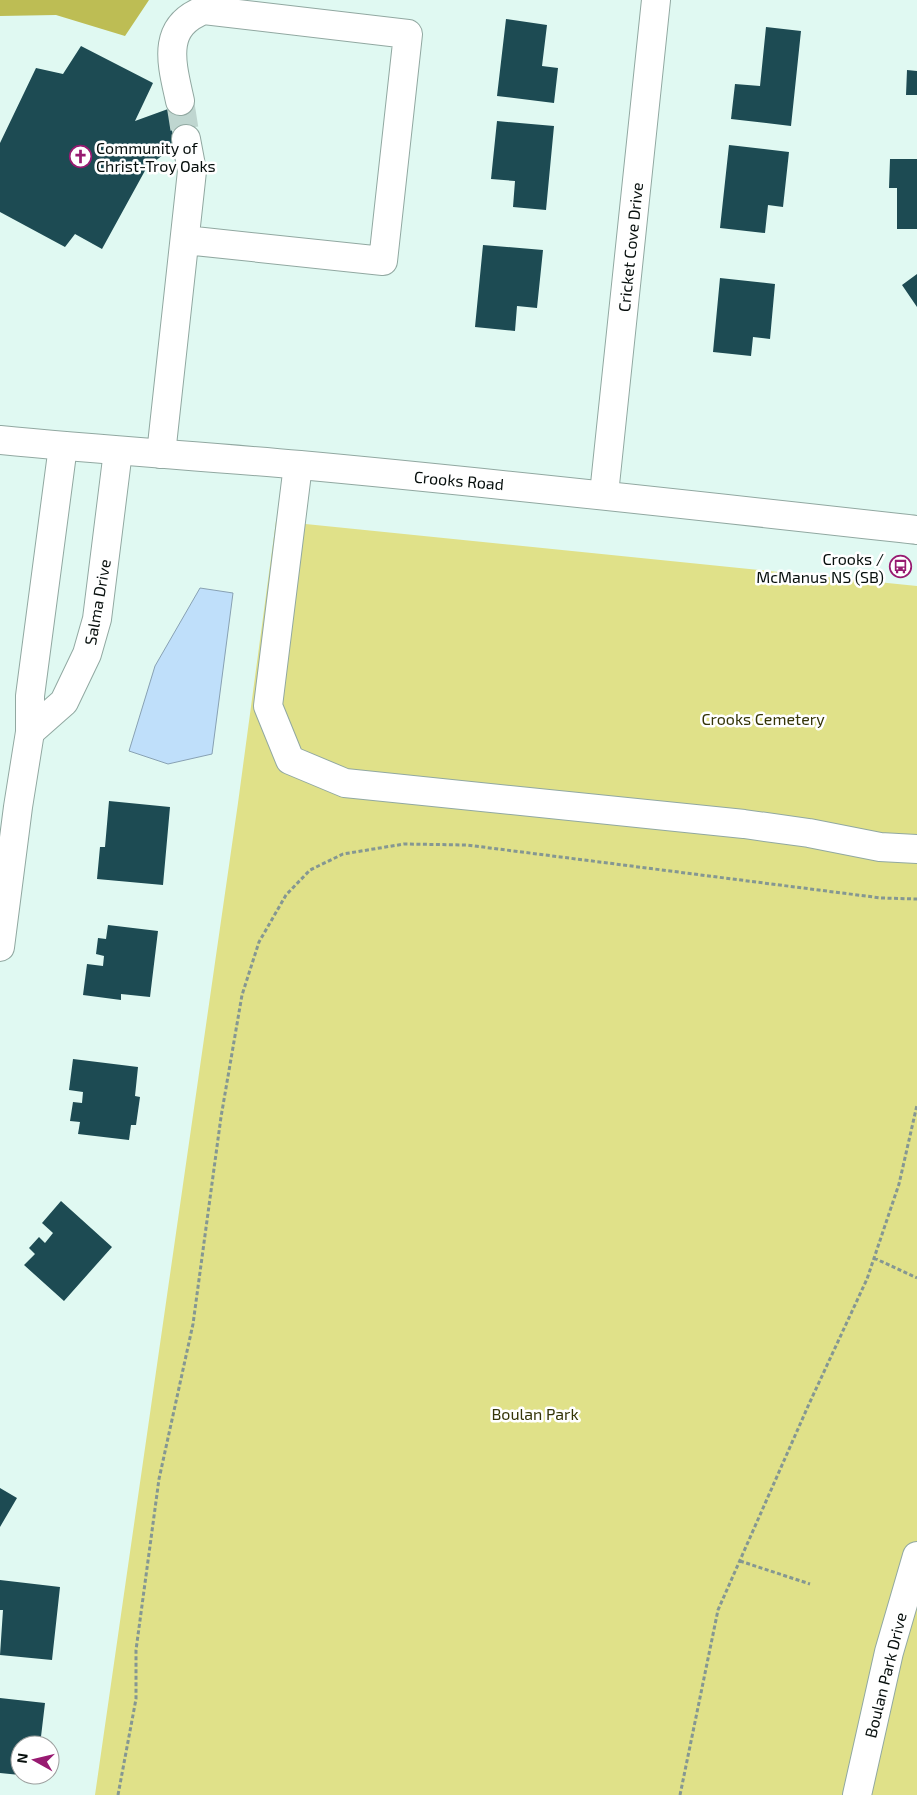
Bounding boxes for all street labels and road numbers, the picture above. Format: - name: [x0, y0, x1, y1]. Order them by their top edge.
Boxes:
- street label: Cricket Cove Drive: [614, 181, 646, 313]
- street label: Crooks Road: [413, 467, 505, 493]
- street label: Salma Drive: [80, 558, 114, 646]
- street label: Boulan Park Drive: [860, 1610, 910, 1740]

